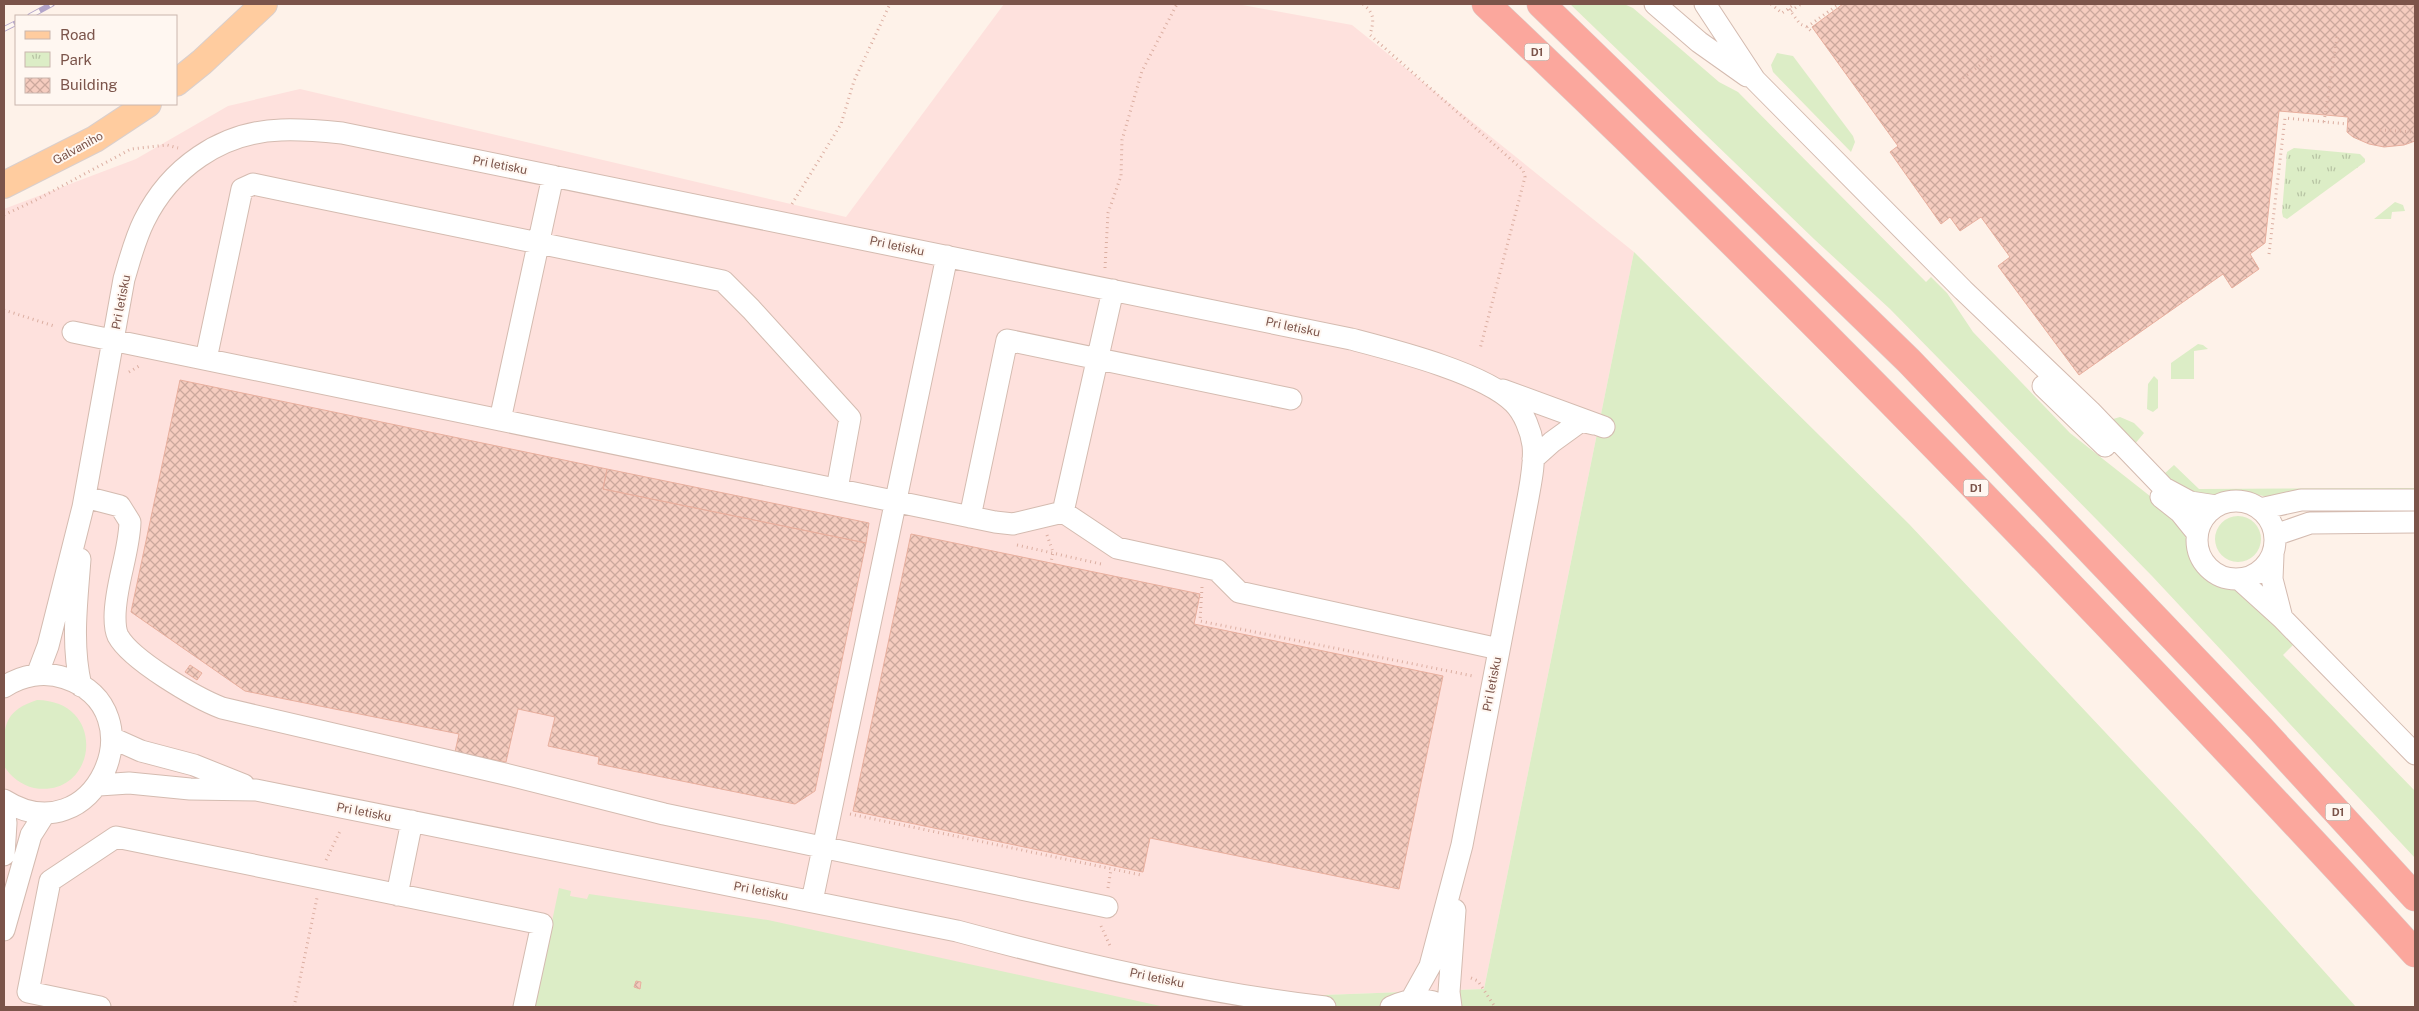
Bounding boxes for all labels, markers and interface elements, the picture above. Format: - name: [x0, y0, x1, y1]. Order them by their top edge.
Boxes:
- legend: [15, 15, 178, 105]
- text: Road: [60, 26, 96, 43]
- road number: D1: [1524, 44, 1550, 61]
- text: Park: [60, 51, 92, 68]
- text: Building: [60, 76, 118, 93]
- street label: Galvaniho: [51, 128, 106, 167]
- street label: Pri letisku: [471, 153, 529, 177]
- street label: Pri letisku: [868, 233, 926, 259]
- street label: Pri letisku: [109, 273, 133, 331]
- street label: Pri letisku: [1264, 314, 1322, 340]
- road number: D1: [1964, 479, 1988, 496]
- street label: Pri letisku: [1480, 655, 1504, 713]
- street label: Pri letisku: [335, 800, 393, 824]
- road number: D1: [2326, 804, 2350, 820]
- street label: Pri letisku: [732, 879, 790, 903]
- street label: Pri letisku: [1128, 965, 1186, 991]

